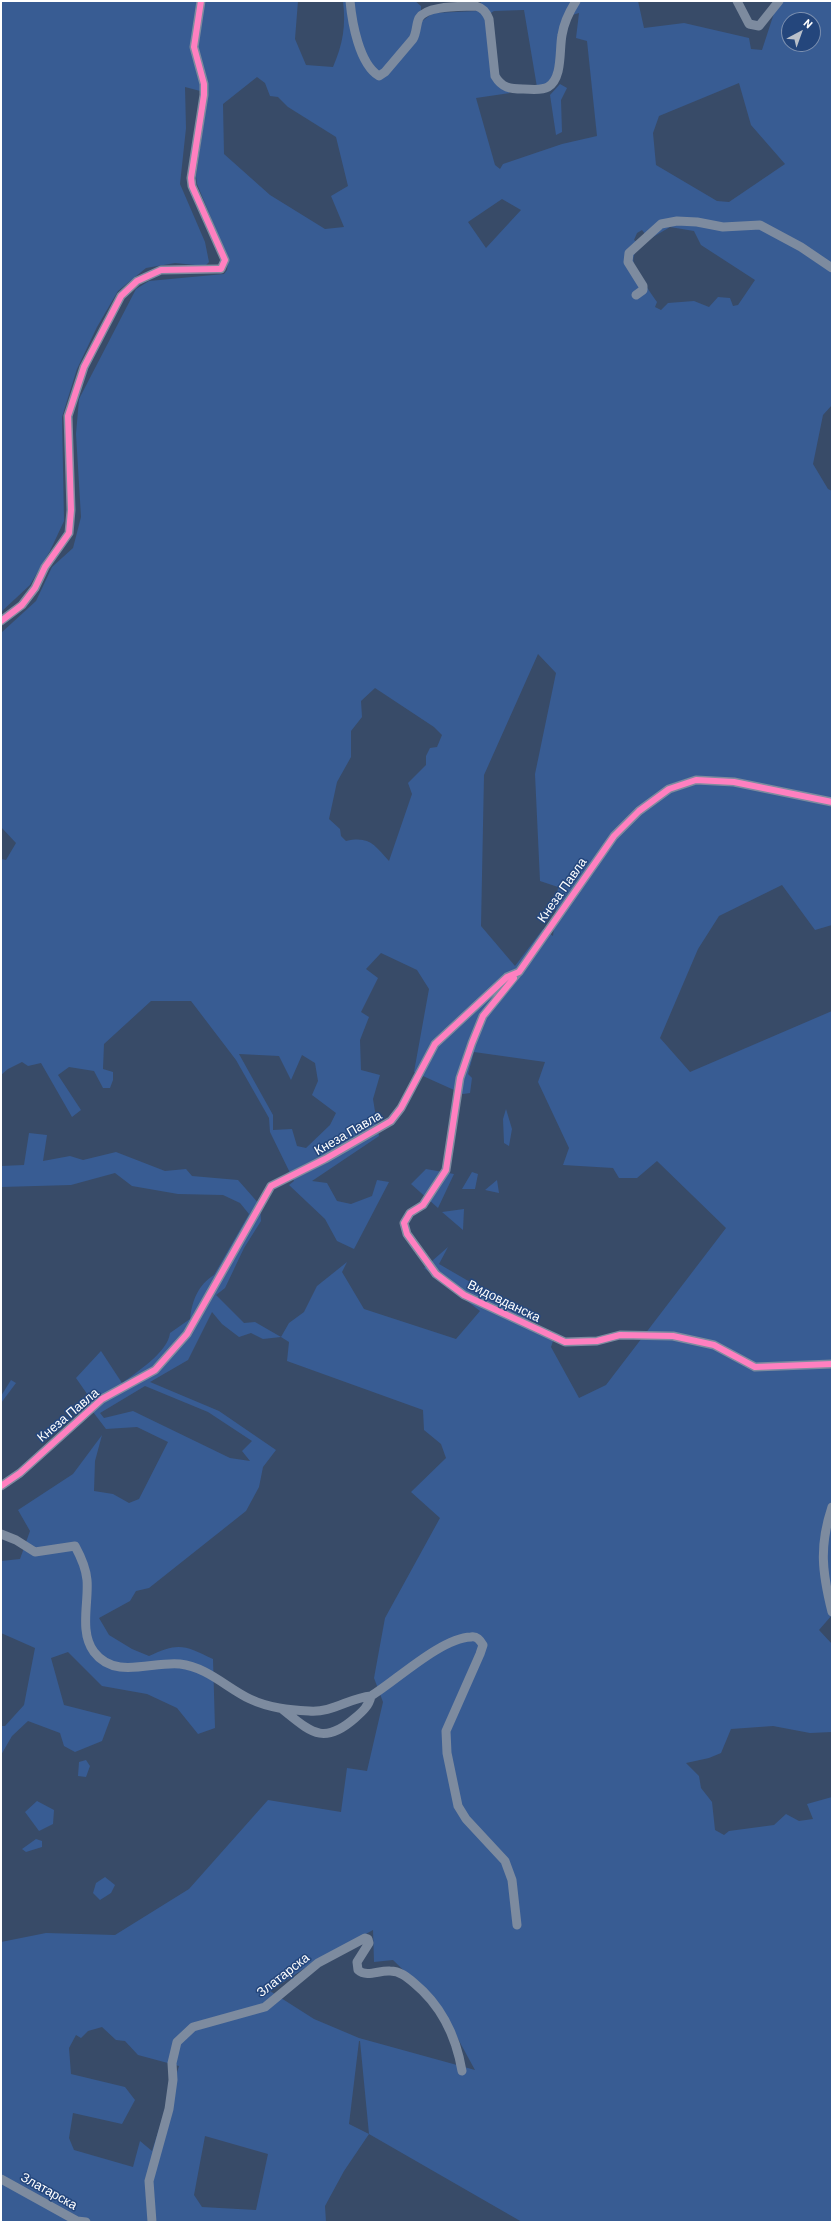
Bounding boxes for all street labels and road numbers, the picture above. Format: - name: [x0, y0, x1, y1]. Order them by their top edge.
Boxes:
- street label: Кнеза Павла: [534, 855, 590, 925]
- street label: Кнеза Павла: [311, 1107, 385, 1159]
- street label: Видовданска: [465, 1277, 543, 1325]
- street label: Кнеза Павла: [34, 1385, 102, 1445]
- street label: Златарска: [254, 1950, 312, 2000]
- street label: Златарска: [18, 2169, 80, 2213]

